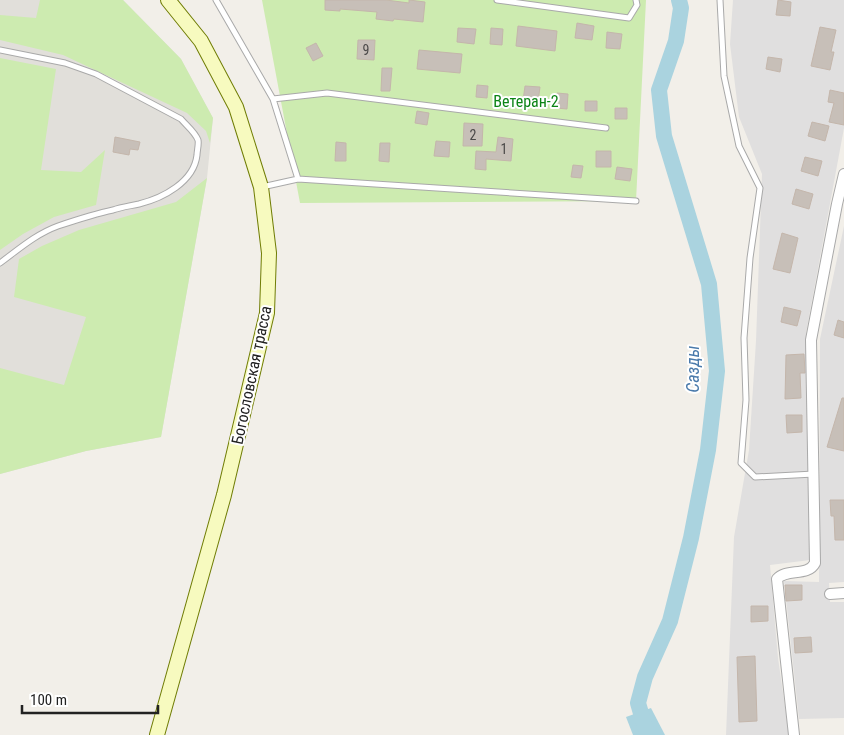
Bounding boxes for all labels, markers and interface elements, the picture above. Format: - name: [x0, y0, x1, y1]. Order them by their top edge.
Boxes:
- house number: 9: [363, 42, 369, 58]
- park label: Ветеран-2: [493, 92, 559, 111]
- house number: 2: [470, 127, 477, 143]
- house number: 1: [501, 141, 507, 157]
- street label: Богословская трасса: [228, 304, 275, 446]
- water label: Сазды: [682, 345, 703, 393]
- scale bar: [22, 682, 159, 714]
- text: 100 m: [30, 691, 67, 709]

